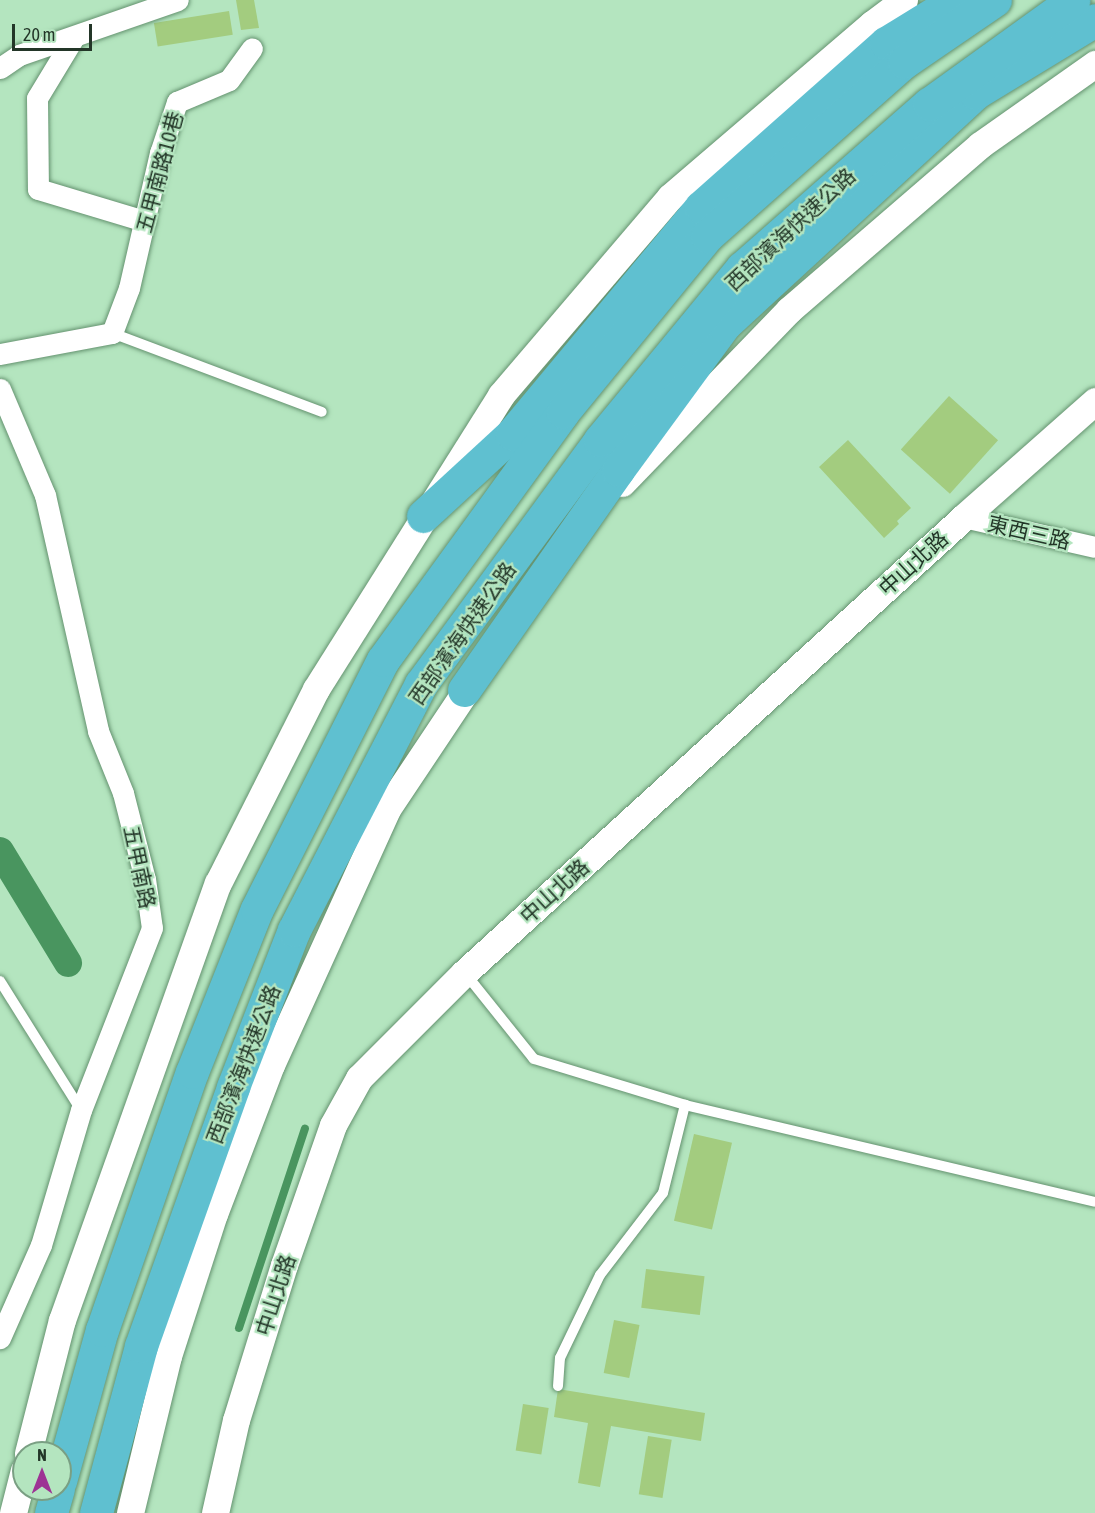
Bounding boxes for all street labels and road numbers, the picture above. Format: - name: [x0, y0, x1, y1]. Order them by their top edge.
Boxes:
- street label: 五甲南路10巷: [131, 108, 187, 236]
- street label: 西部濱海快速公路: [720, 162, 860, 296]
- street label: 東西三路: [985, 510, 1073, 554]
- street label: 中山北路: [873, 526, 953, 600]
- street label: 西部濱海快速公路: [403, 557, 521, 709]
- street label: 五甲南路: [119, 823, 161, 911]
- street label: 中山北路: [514, 854, 594, 928]
- street label: 西部濱海快速公路: [201, 981, 285, 1147]
- street label: 中山北路: [250, 1251, 300, 1339]

